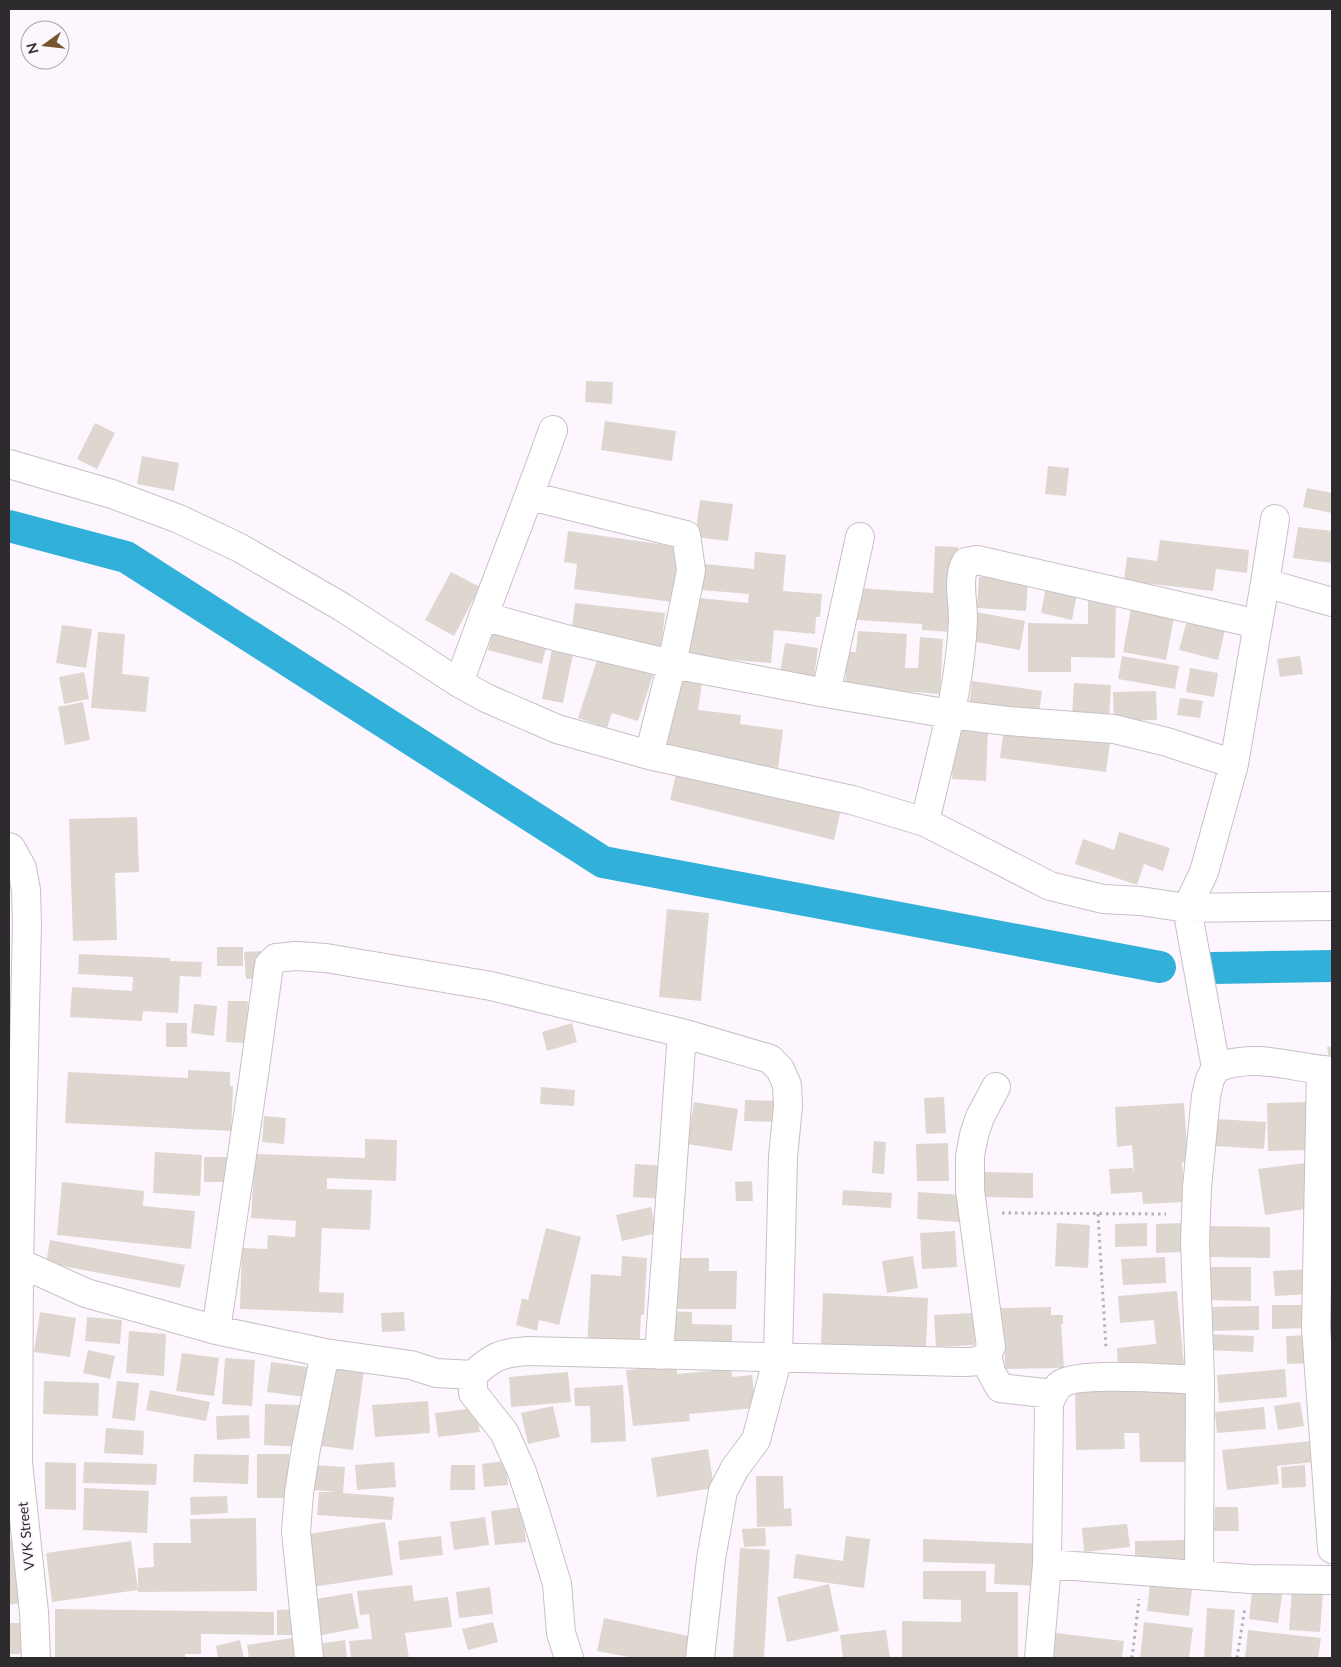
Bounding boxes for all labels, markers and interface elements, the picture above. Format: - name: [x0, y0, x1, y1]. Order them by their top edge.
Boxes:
- north arrow: [20, 20, 70, 70]
- text: N: [22, 41, 42, 56]
- street label: VVK Street: [13, 1501, 38, 1571]

